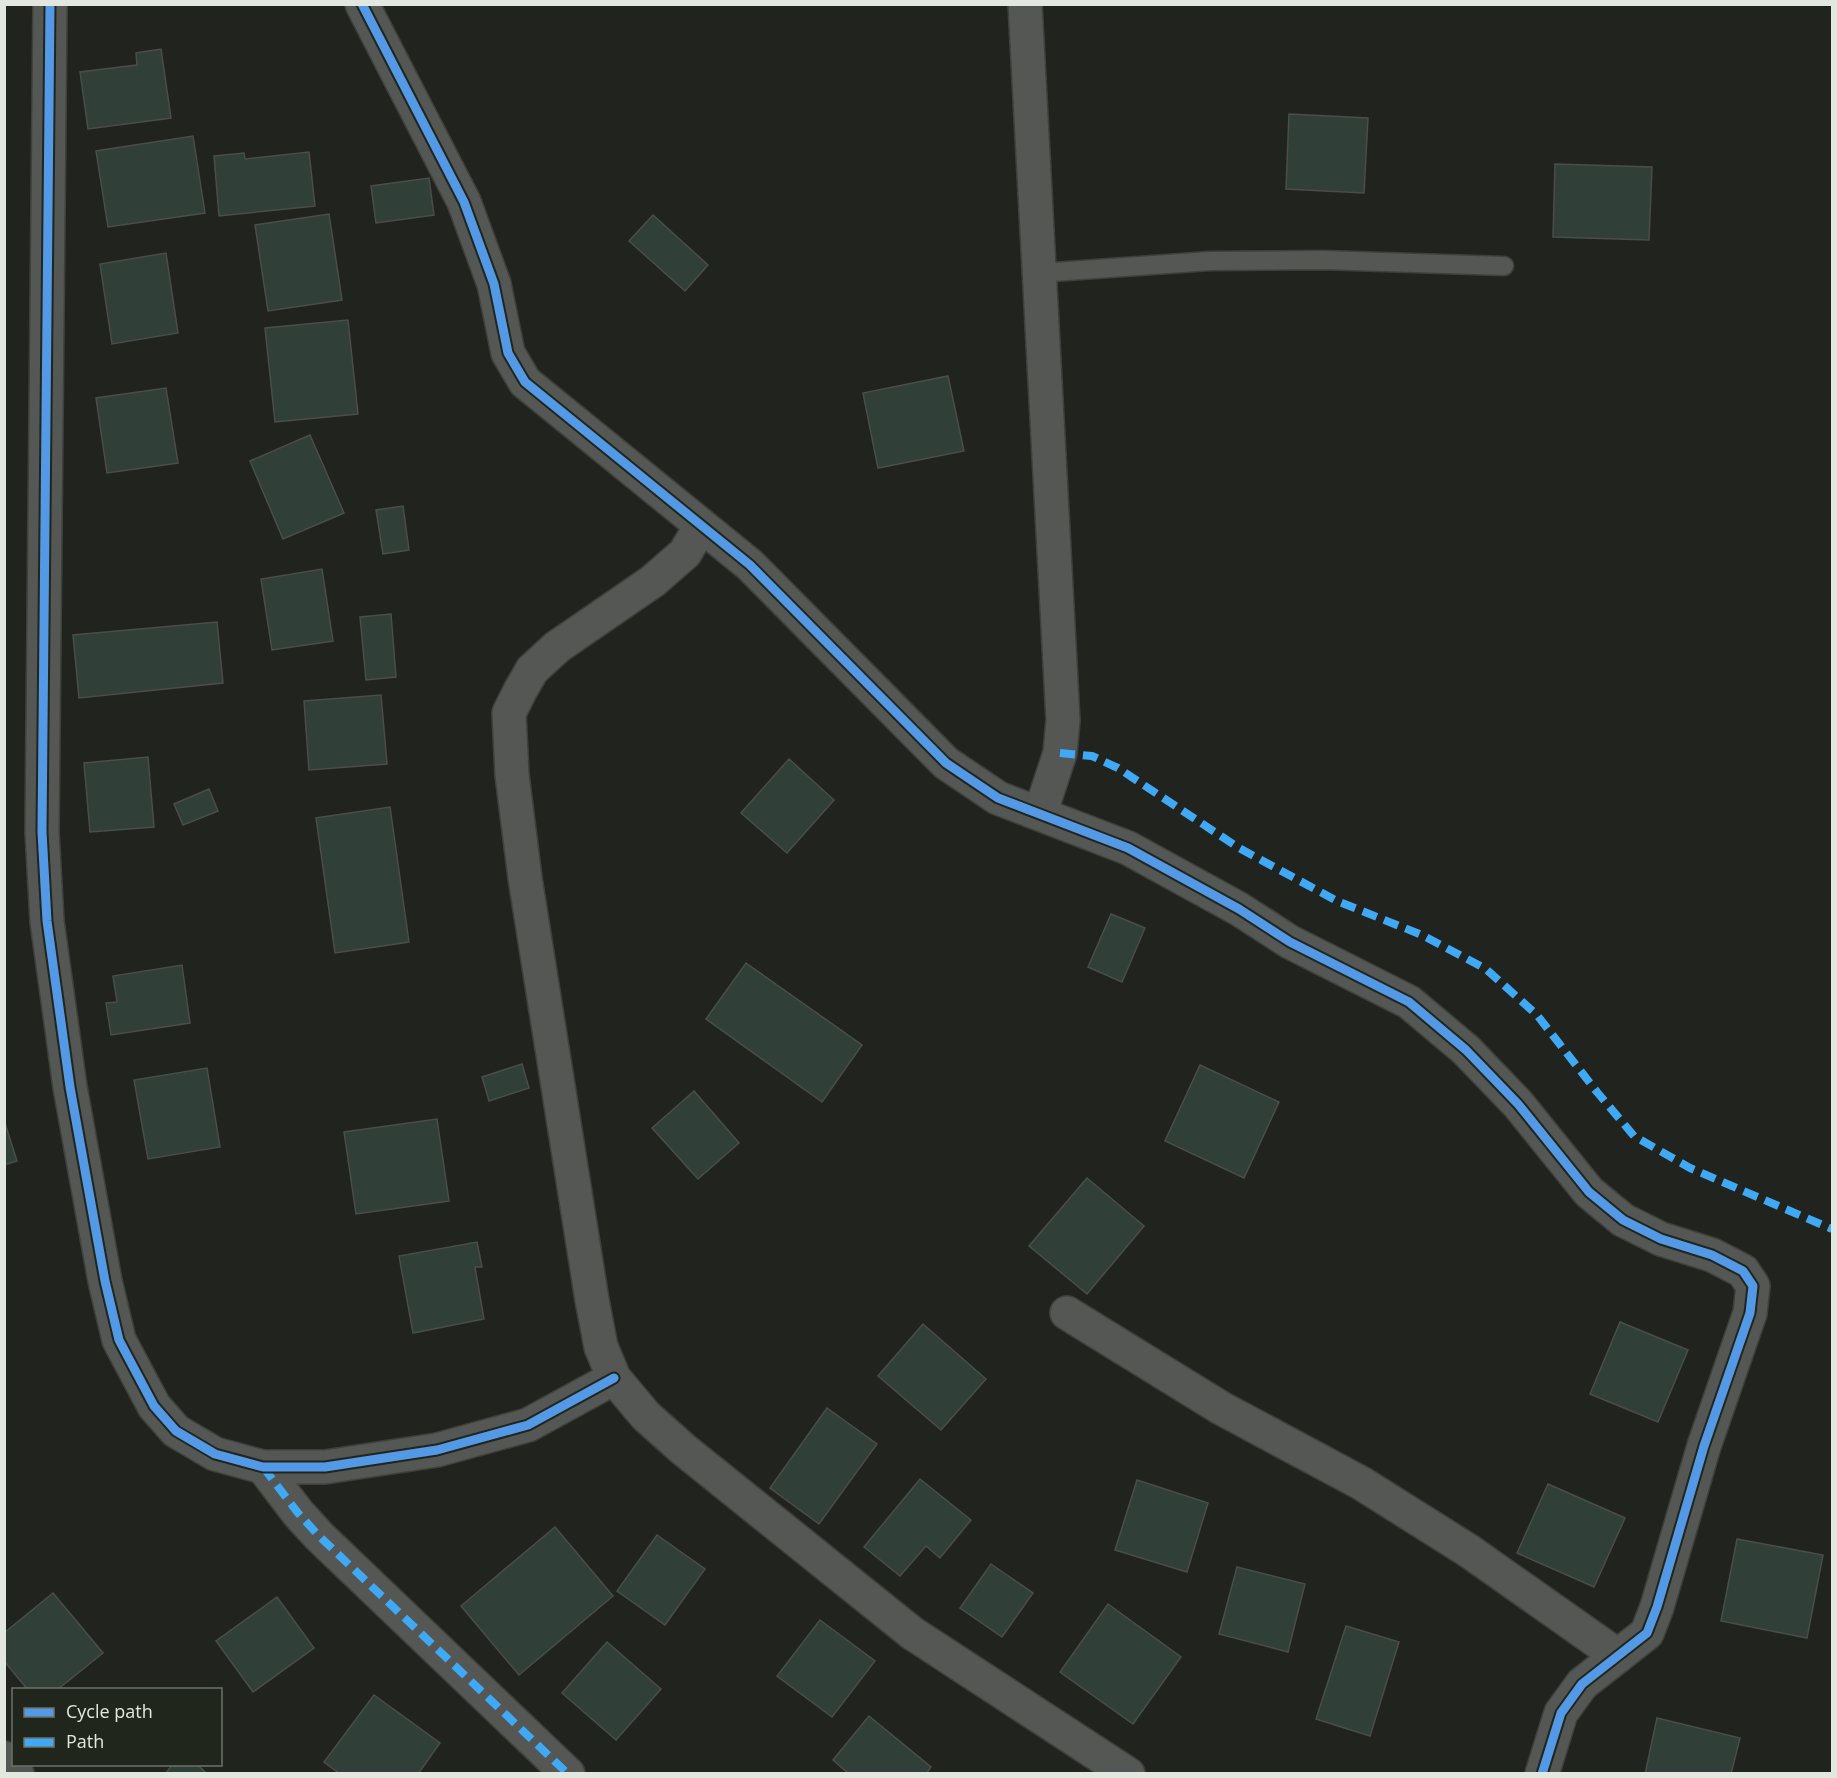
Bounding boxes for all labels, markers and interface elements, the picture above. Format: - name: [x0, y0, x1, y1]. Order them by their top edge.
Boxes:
- legend: [12, 1688, 222, 1766]
- text: Cycle path: [66, 1699, 153, 1723]
- text: Path: [66, 1729, 104, 1753]

